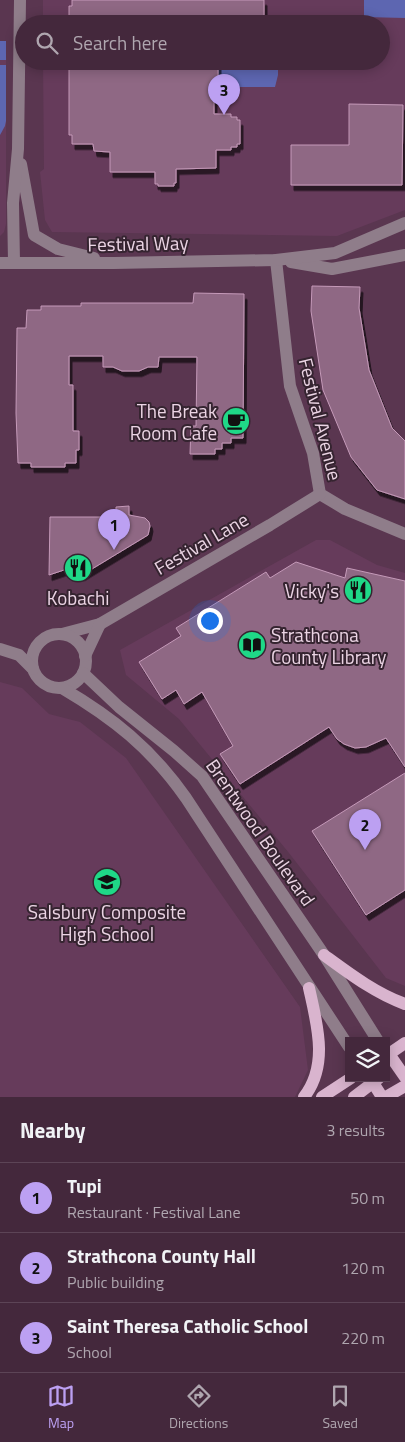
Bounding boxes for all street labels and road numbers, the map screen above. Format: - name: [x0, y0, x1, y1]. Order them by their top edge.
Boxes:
- street label: Festival Way: [87, 228, 189, 258]
- street label: Festival Avenue: [292, 355, 350, 483]
- street label: Festival Lane: [149, 504, 253, 582]
- street label: Brentwood Boulevard: [199, 753, 323, 911]

